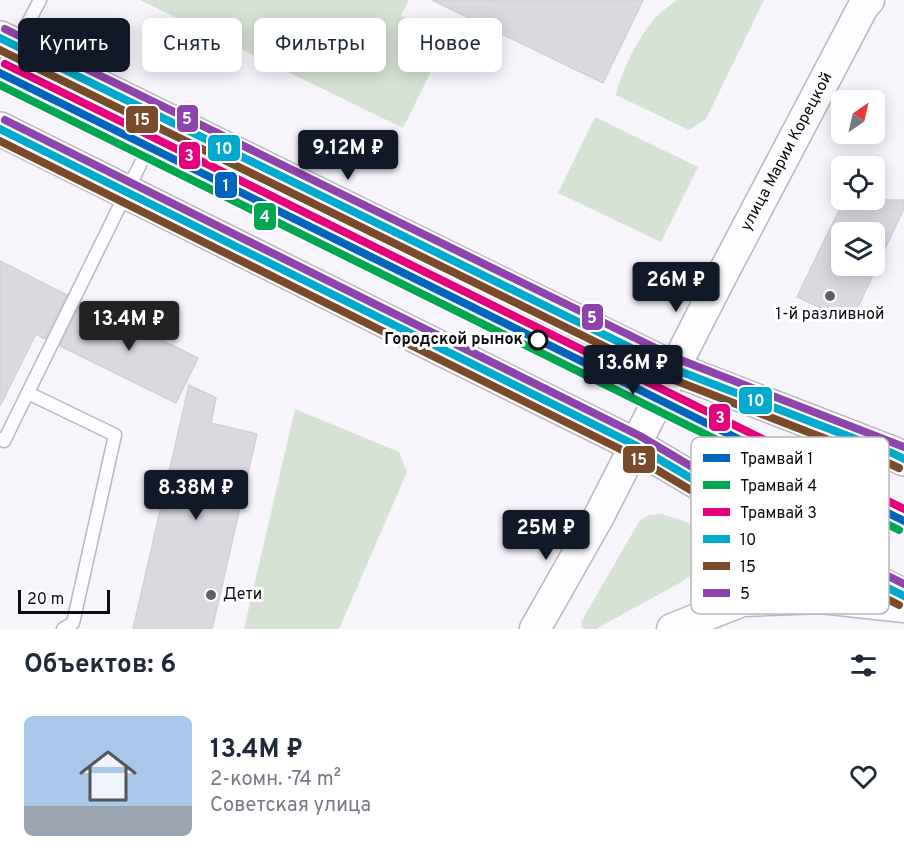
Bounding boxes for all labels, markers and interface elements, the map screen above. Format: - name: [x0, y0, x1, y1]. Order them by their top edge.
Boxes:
- chip: Купить: [18, 18, 130, 72]
- chip: Снять: [142, 18, 242, 72]
- chip: Фильтры: [254, 18, 386, 72]
- chip: Новое: [398, 18, 502, 72]
- street label: улица Марии Корецкой: [737, 69, 837, 235]
- north arrow: [831, 90, 885, 144]
- map controls: [831, 90, 885, 276]
- line badge: 5: [176, 104, 199, 133]
- line badge: 15: [125, 105, 159, 134]
- text: 5: [182, 110, 192, 130]
- text: 15: [134, 111, 150, 131]
- pin: 9.12M ₽: [293, 130, 403, 181]
- line badge: 10: [207, 134, 241, 162]
- text: 9.12M ₽: [312, 136, 384, 162]
- text: 10: [216, 140, 232, 160]
- line badge: 3: [178, 141, 201, 170]
- text: 3: [184, 147, 194, 167]
- button: locate: [831, 156, 885, 210]
- line badge: 1: [214, 171, 238, 199]
- text: 1: [223, 177, 229, 197]
- line badge: 4: [253, 202, 277, 231]
- text: 4: [260, 208, 270, 228]
- button: layers: [831, 222, 885, 276]
- pin: 26M ₽: [634, 262, 718, 313]
- text: 26M ₽: [647, 268, 705, 294]
- marker: 1-й разливной: [823, 289, 837, 303]
- pin: 13.4M ₽: [74, 301, 184, 352]
- line badge: 5: [581, 303, 604, 331]
- place label: 1-й разливной: [776, 305, 884, 325]
- text: 13.4M ₽: [93, 307, 165, 333]
- text: 5: [587, 309, 597, 329]
- place label: Городской рынок: [384, 330, 523, 350]
- marker: Городской рынок: [528, 330, 548, 350]
- pin: 13.6M ₽: [578, 345, 688, 396]
- text: 13.6M ₽: [597, 351, 669, 377]
- line badge: 10: [738, 386, 773, 415]
- text: 10: [748, 392, 764, 412]
- line badge: 3: [708, 403, 731, 432]
- text: 3: [715, 409, 725, 429]
- legend: [691, 437, 889, 614]
- line badge: 15: [622, 445, 656, 474]
- text: Трамвай 1: [740, 450, 813, 470]
- text: 15: [631, 451, 647, 471]
- pin: 8.38M ₽: [141, 470, 251, 521]
- text: 8.38M ₽: [158, 476, 234, 502]
- text: Трамвай 4: [740, 477, 817, 497]
- text: Трамвай 3: [740, 504, 817, 524]
- pin: 25M ₽: [504, 510, 588, 561]
- text: 25M ₽: [517, 516, 575, 542]
- text: 10: [740, 531, 756, 551]
- text: 15: [740, 558, 756, 578]
- place label: Дети: [223, 585, 262, 605]
- text: 5: [740, 585, 750, 605]
- scale bar: [18, 587, 110, 614]
- marker: Дети: [204, 588, 218, 602]
- text: 20 m: [27, 590, 64, 610]
- text: Объектов: 6: [24, 649, 176, 682]
- icon: filters: [847, 649, 880, 682]
- text: 13.4M ₽: [210, 734, 303, 767]
- icon: home: [72, 740, 144, 812]
- icon: heart: [847, 760, 880, 793]
- text: 2-комн. · 74 m²: [210, 767, 341, 793]
- text: Советская улица: [210, 793, 371, 819]

